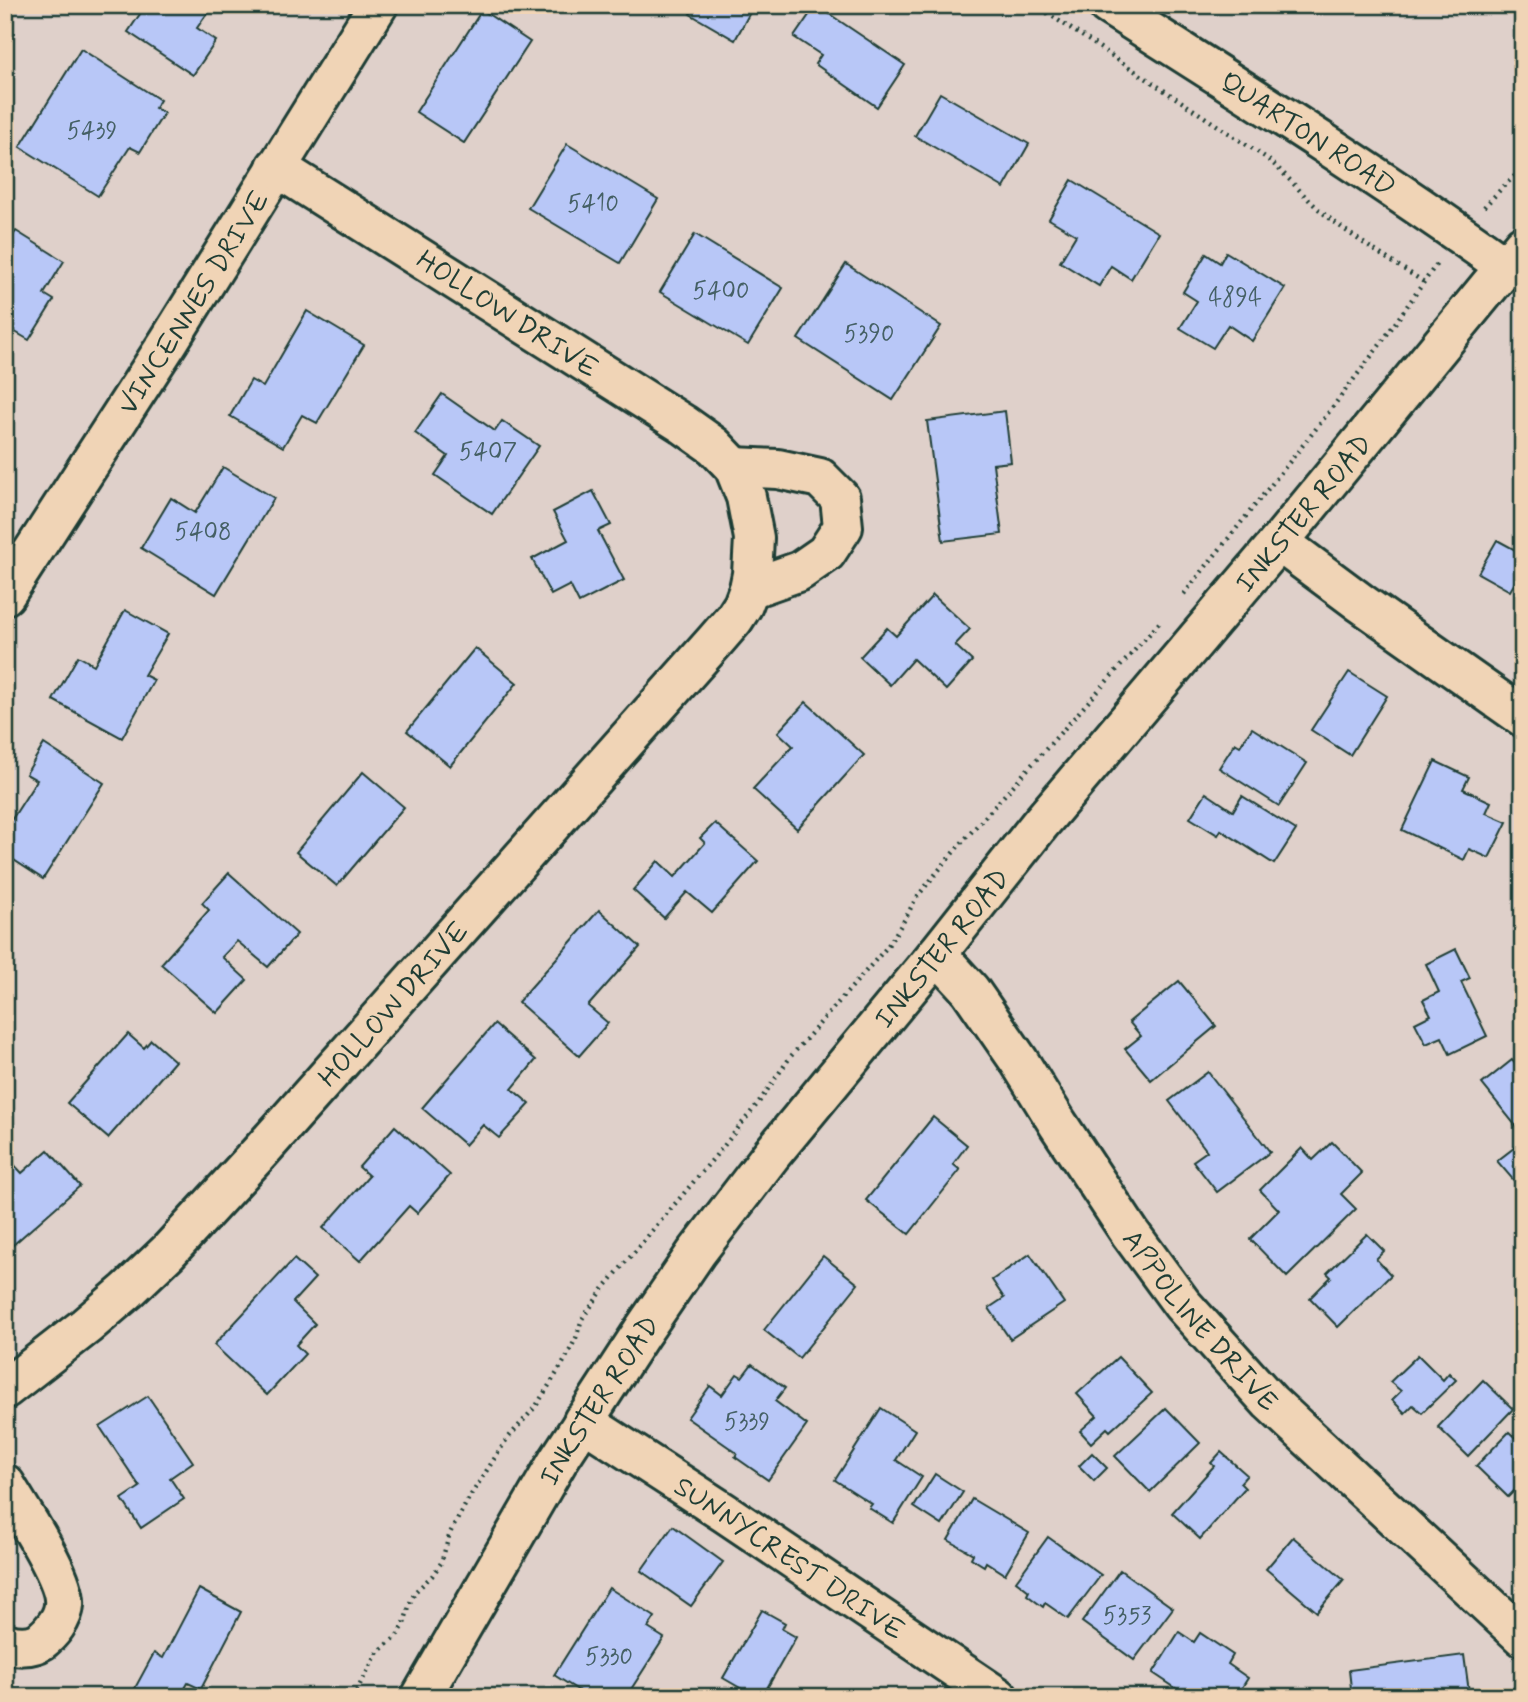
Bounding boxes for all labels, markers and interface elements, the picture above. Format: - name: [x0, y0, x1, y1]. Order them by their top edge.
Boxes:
- street label: QUARTON ROAD: [1212, 65, 1402, 206]
- house number: 5439: [67, 116, 117, 147]
- street label: VINCENNES DRIVE: [110, 184, 279, 422]
- house number: 5410: [567, 189, 619, 220]
- street label: HOLLOW DRIVE: [409, 242, 605, 388]
- house number: 5400: [693, 276, 749, 307]
- house number: 4894: [1208, 283, 1262, 314]
- house number: 5390: [844, 319, 894, 350]
- street label: INKSTER ROAD: [1228, 427, 1381, 601]
- house number: 5407: [459, 437, 517, 468]
- house number: 5408: [175, 517, 231, 548]
- street label: INKSTER ROAD: [867, 862, 1019, 1037]
- street label: HOLLOW DRIVE: [311, 914, 478, 1096]
- street label: APPOLINE DRIVE: [1113, 1223, 1286, 1420]
- street label: INKSTER ROAD: [532, 1309, 669, 1493]
- house number: 5339: [724, 1407, 770, 1438]
- street label: SUNNYCREST DRIVE: [666, 1469, 911, 1650]
- house number: 5353: [1103, 1601, 1152, 1632]
- house number: 5330: [585, 1642, 633, 1673]

